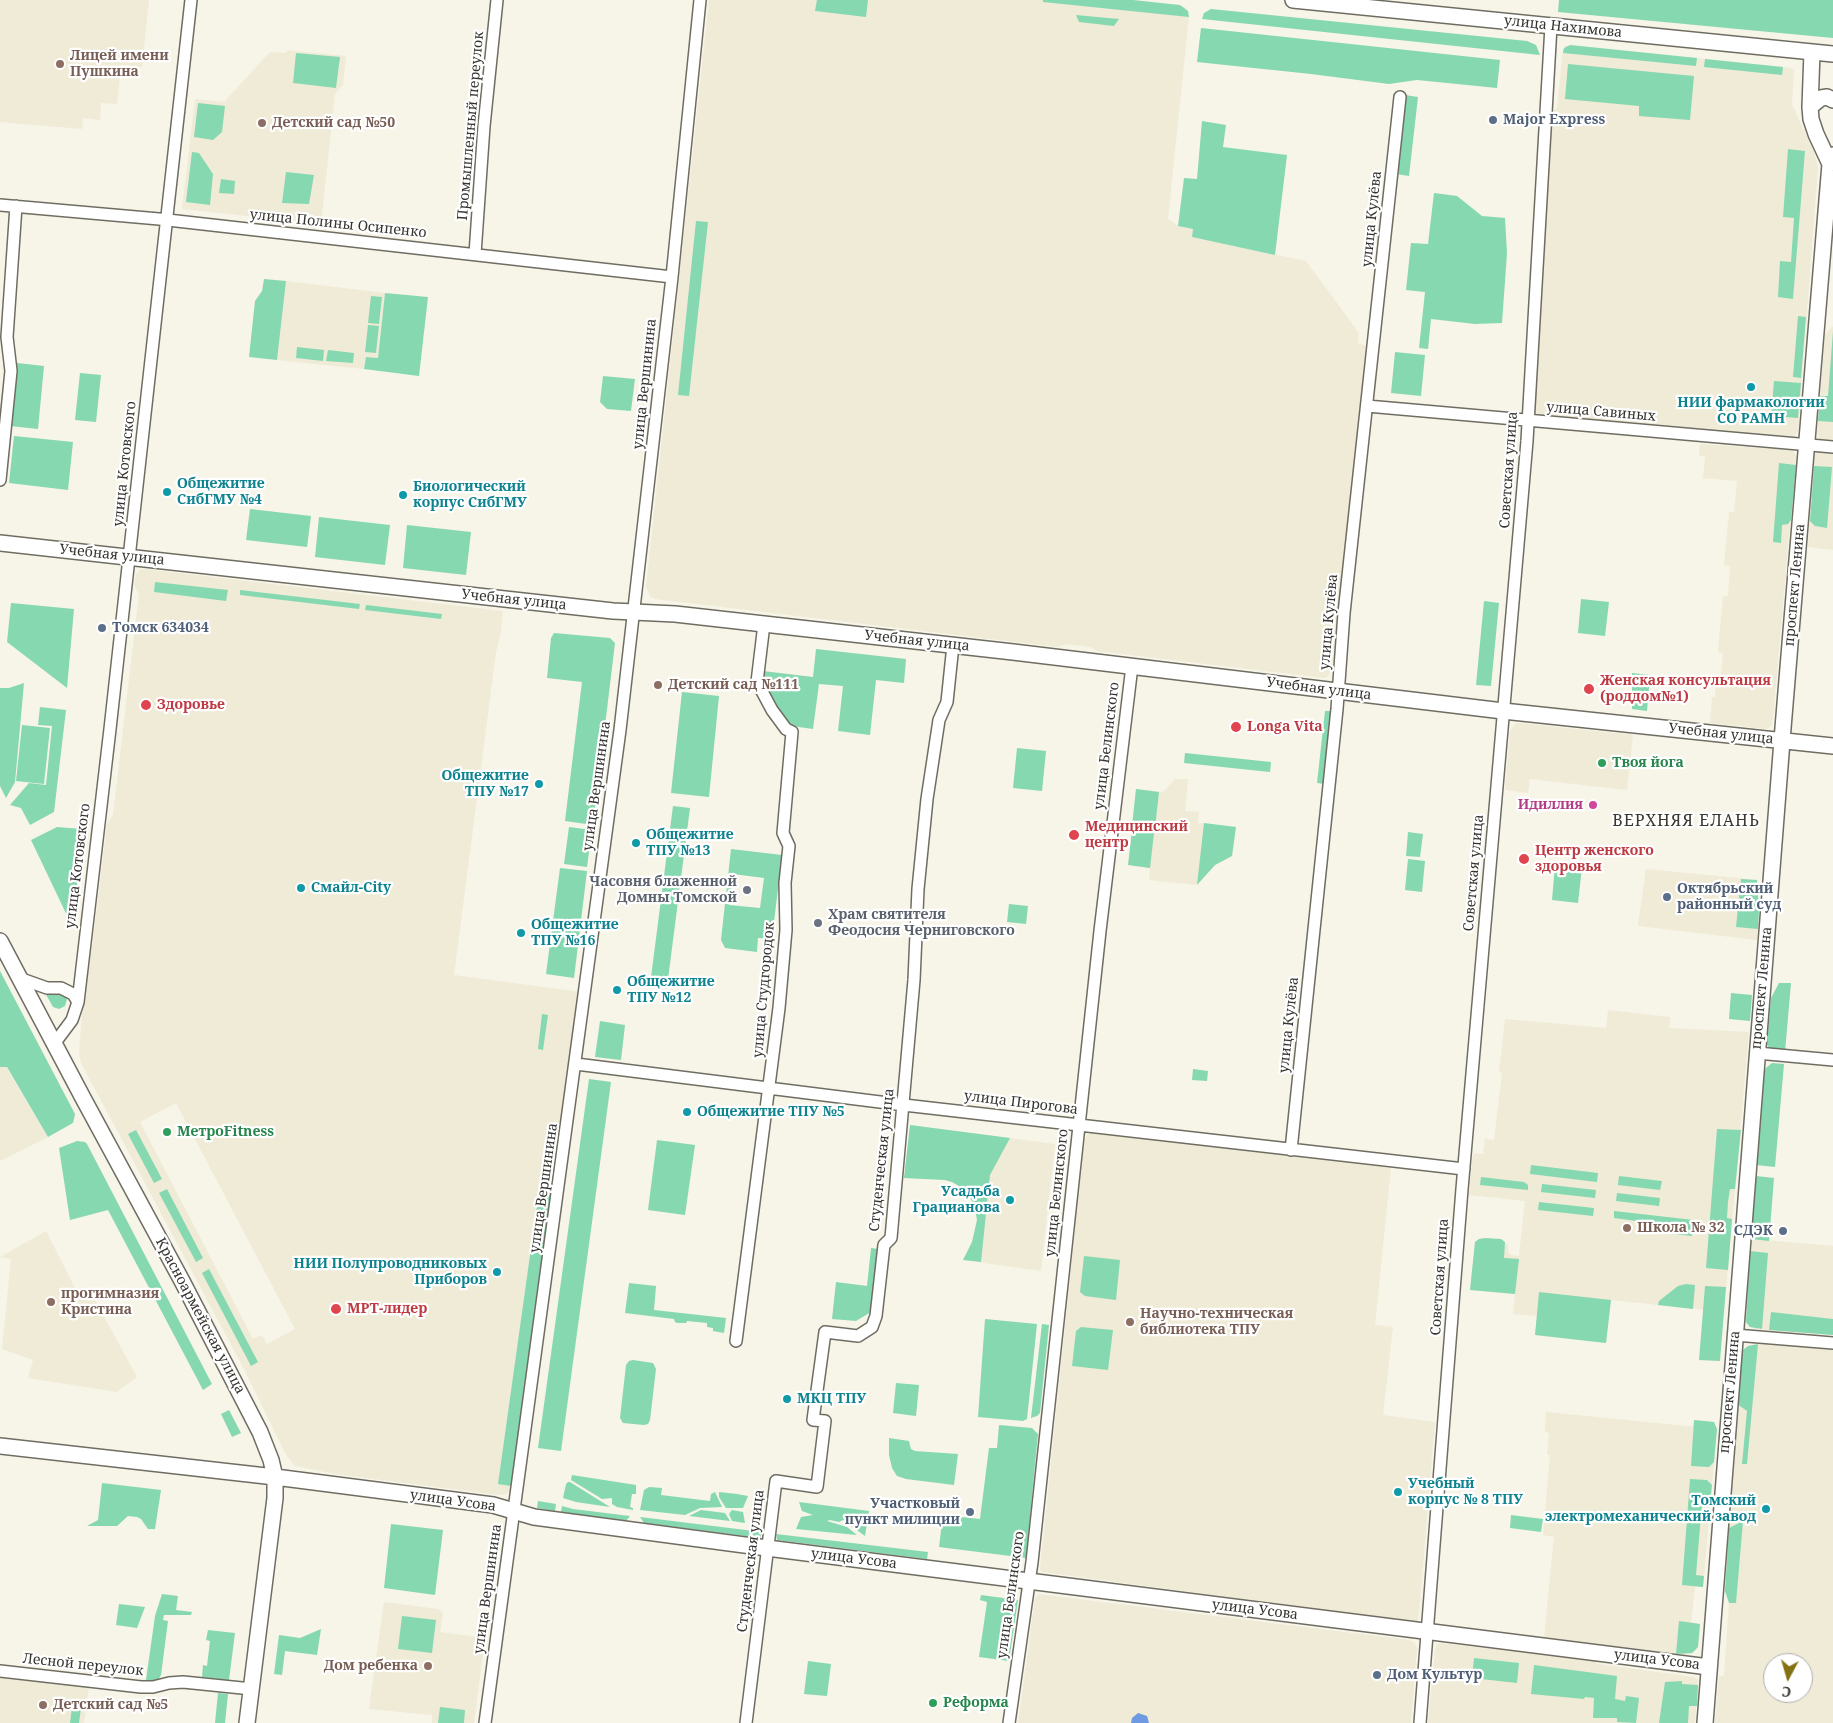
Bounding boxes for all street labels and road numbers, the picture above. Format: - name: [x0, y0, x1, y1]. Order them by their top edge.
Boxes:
- street label: улица Нахимова: [1503, 12, 1623, 42]
- street label: Промышленный переулок: [454, 31, 488, 221]
- street label: улица Кулёва: [1359, 170, 1385, 268]
- street label: улица Полины Осипенко: [249, 206, 427, 242]
- street label: улица Вершинина: [630, 318, 660, 450]
- street label: улица Савиных: [1546, 399, 1656, 425]
- street label: улица Котовского: [110, 400, 140, 528]
- street label: Советская улица: [1497, 411, 1521, 529]
- street label: проспект Ленина: [1781, 523, 1809, 647]
- street label: Учебная улица: [59, 541, 165, 569]
- street label: улица Кулёва: [1316, 573, 1342, 671]
- street label: Учебная улица: [461, 586, 567, 614]
- street label: Учебная улица: [864, 627, 970, 655]
- street label: Учебная улица: [1265, 674, 1373, 704]
- street label: улица Белинского: [1091, 681, 1123, 811]
- street label: улица Вершинина: [580, 720, 614, 852]
- street label: Учебная улица: [1668, 720, 1774, 748]
- street label: улица Котовского: [62, 802, 94, 930]
- street label: Советская улица: [1461, 814, 1487, 932]
- street label: улица Студгородок: [750, 921, 778, 1059]
- street label: проспект Ленина: [1748, 926, 1776, 1050]
- street label: улица Кулёва: [1276, 976, 1302, 1074]
- street label: Студенческая улица: [866, 1088, 898, 1232]
- street label: улица Пирогова: [963, 1088, 1079, 1118]
- street label: улица Вершинина: [527, 1122, 561, 1254]
- street label: улица Белинского: [1042, 1128, 1072, 1258]
- street label: Советская улица: [1428, 1218, 1452, 1336]
- street label: Красноармейская улица: [152, 1235, 248, 1397]
- street label: проспект Ленина: [1716, 1330, 1744, 1454]
- street label: улица Усова: [409, 1487, 497, 1515]
- street label: Студенческая улица: [734, 1489, 768, 1633]
- street label: улица Вершинина: [471, 1523, 505, 1655]
- street label: улица Белинского: [994, 1530, 1028, 1660]
- street label: улица Усова: [810, 1545, 898, 1573]
- street label: улица Усова: [1211, 1596, 1299, 1624]
- street label: улица Усова: [1613, 1646, 1701, 1674]
- street label: Лесной переулок: [22, 1650, 144, 1680]

